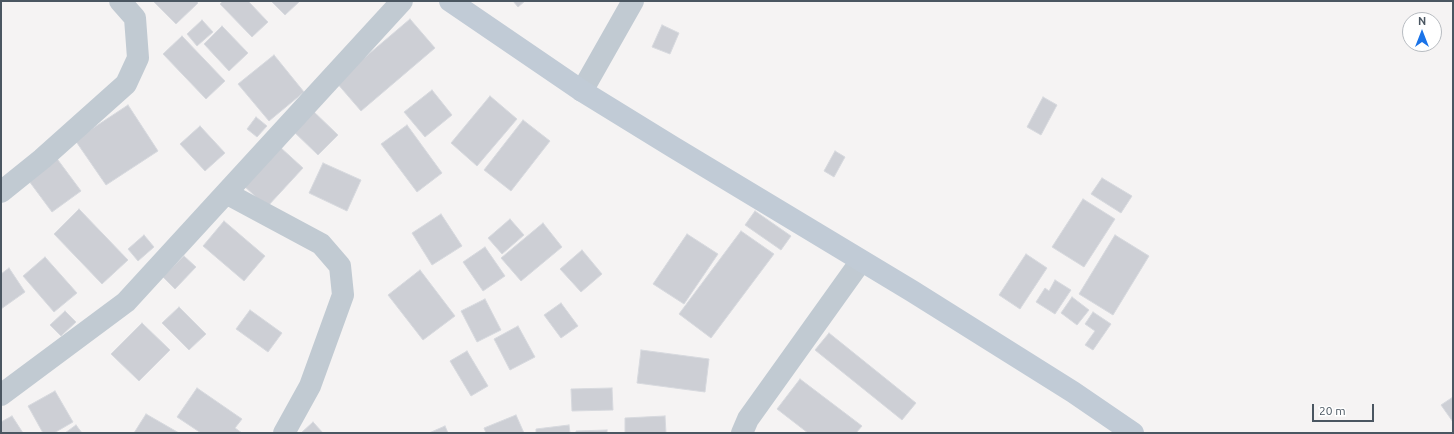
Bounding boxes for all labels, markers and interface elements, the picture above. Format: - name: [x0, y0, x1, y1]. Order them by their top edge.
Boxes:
- north arrow: [1402, 12, 1442, 52]
- text: N: [1418, 15, 1426, 27]
- scale bar: [1314, 396, 1376, 422]
- text: 20 m: [1319, 404, 1346, 417]

